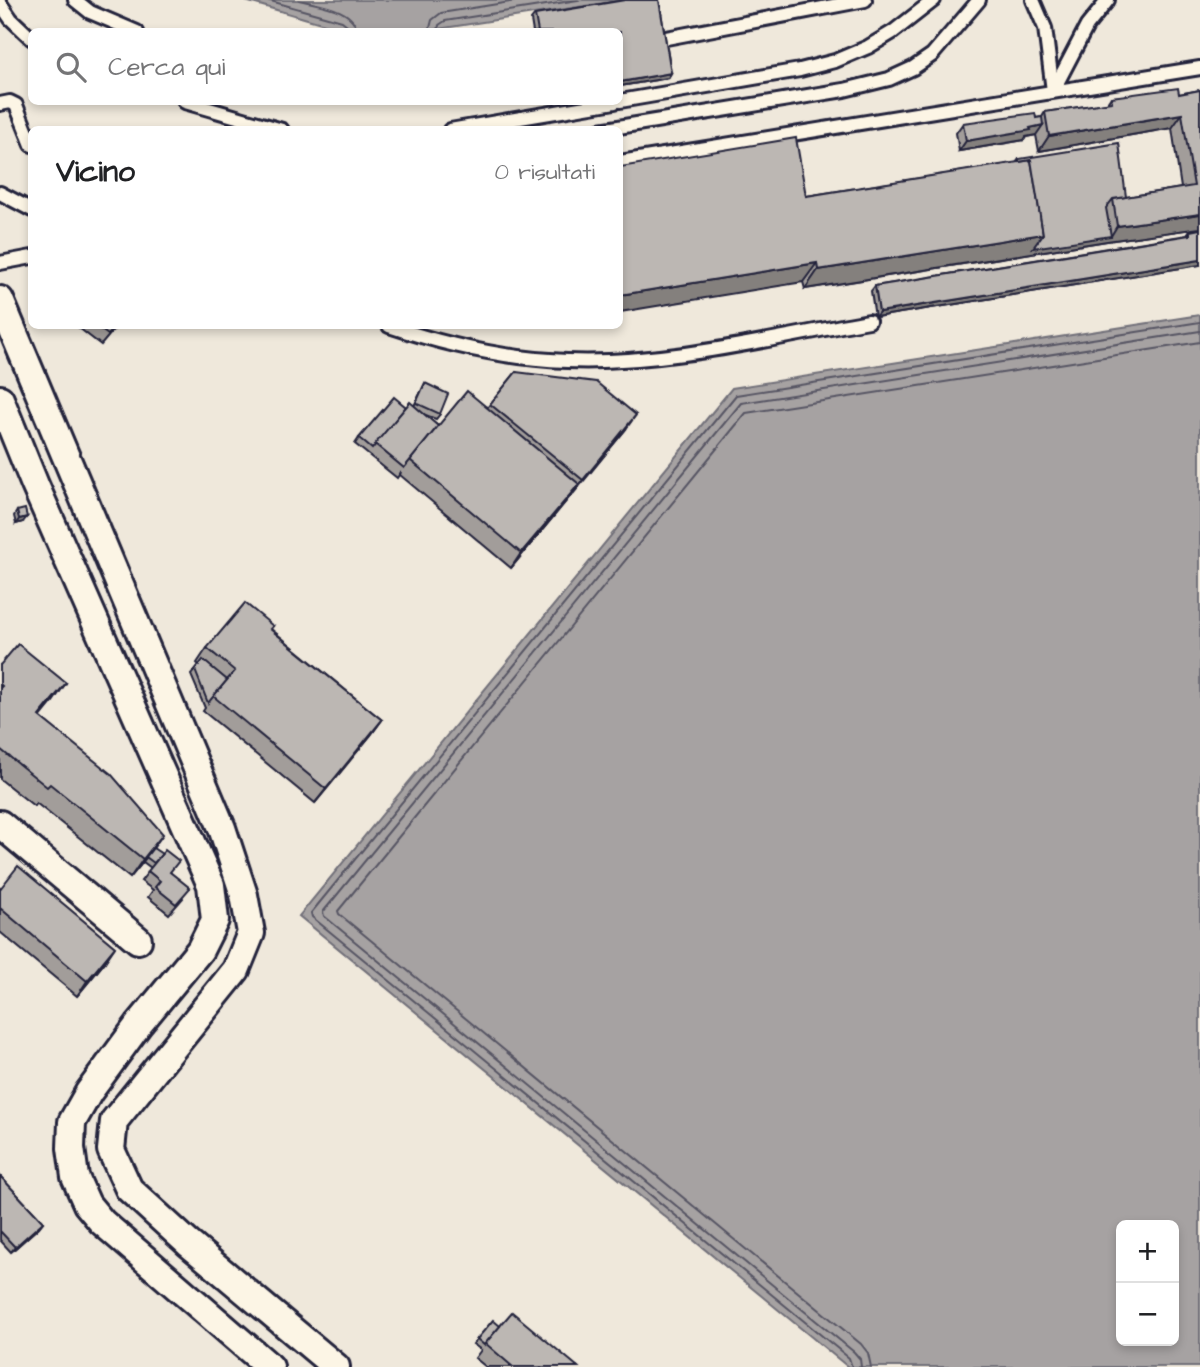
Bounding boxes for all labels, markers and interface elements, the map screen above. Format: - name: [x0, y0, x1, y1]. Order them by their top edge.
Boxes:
- search box: [28, 28, 623, 105]
- icon: search: [52, 48, 90, 86]
- text: Cerca qui: [108, 49, 225, 85]
- text: Vicino: [56, 151, 135, 193]
- text: 0 risultati: [494, 156, 595, 188]
- map controls: [1116, 1220, 1179, 1346]
- button: +: [1116, 1220, 1179, 1283]
- button: −: [1116, 1283, 1179, 1346]

